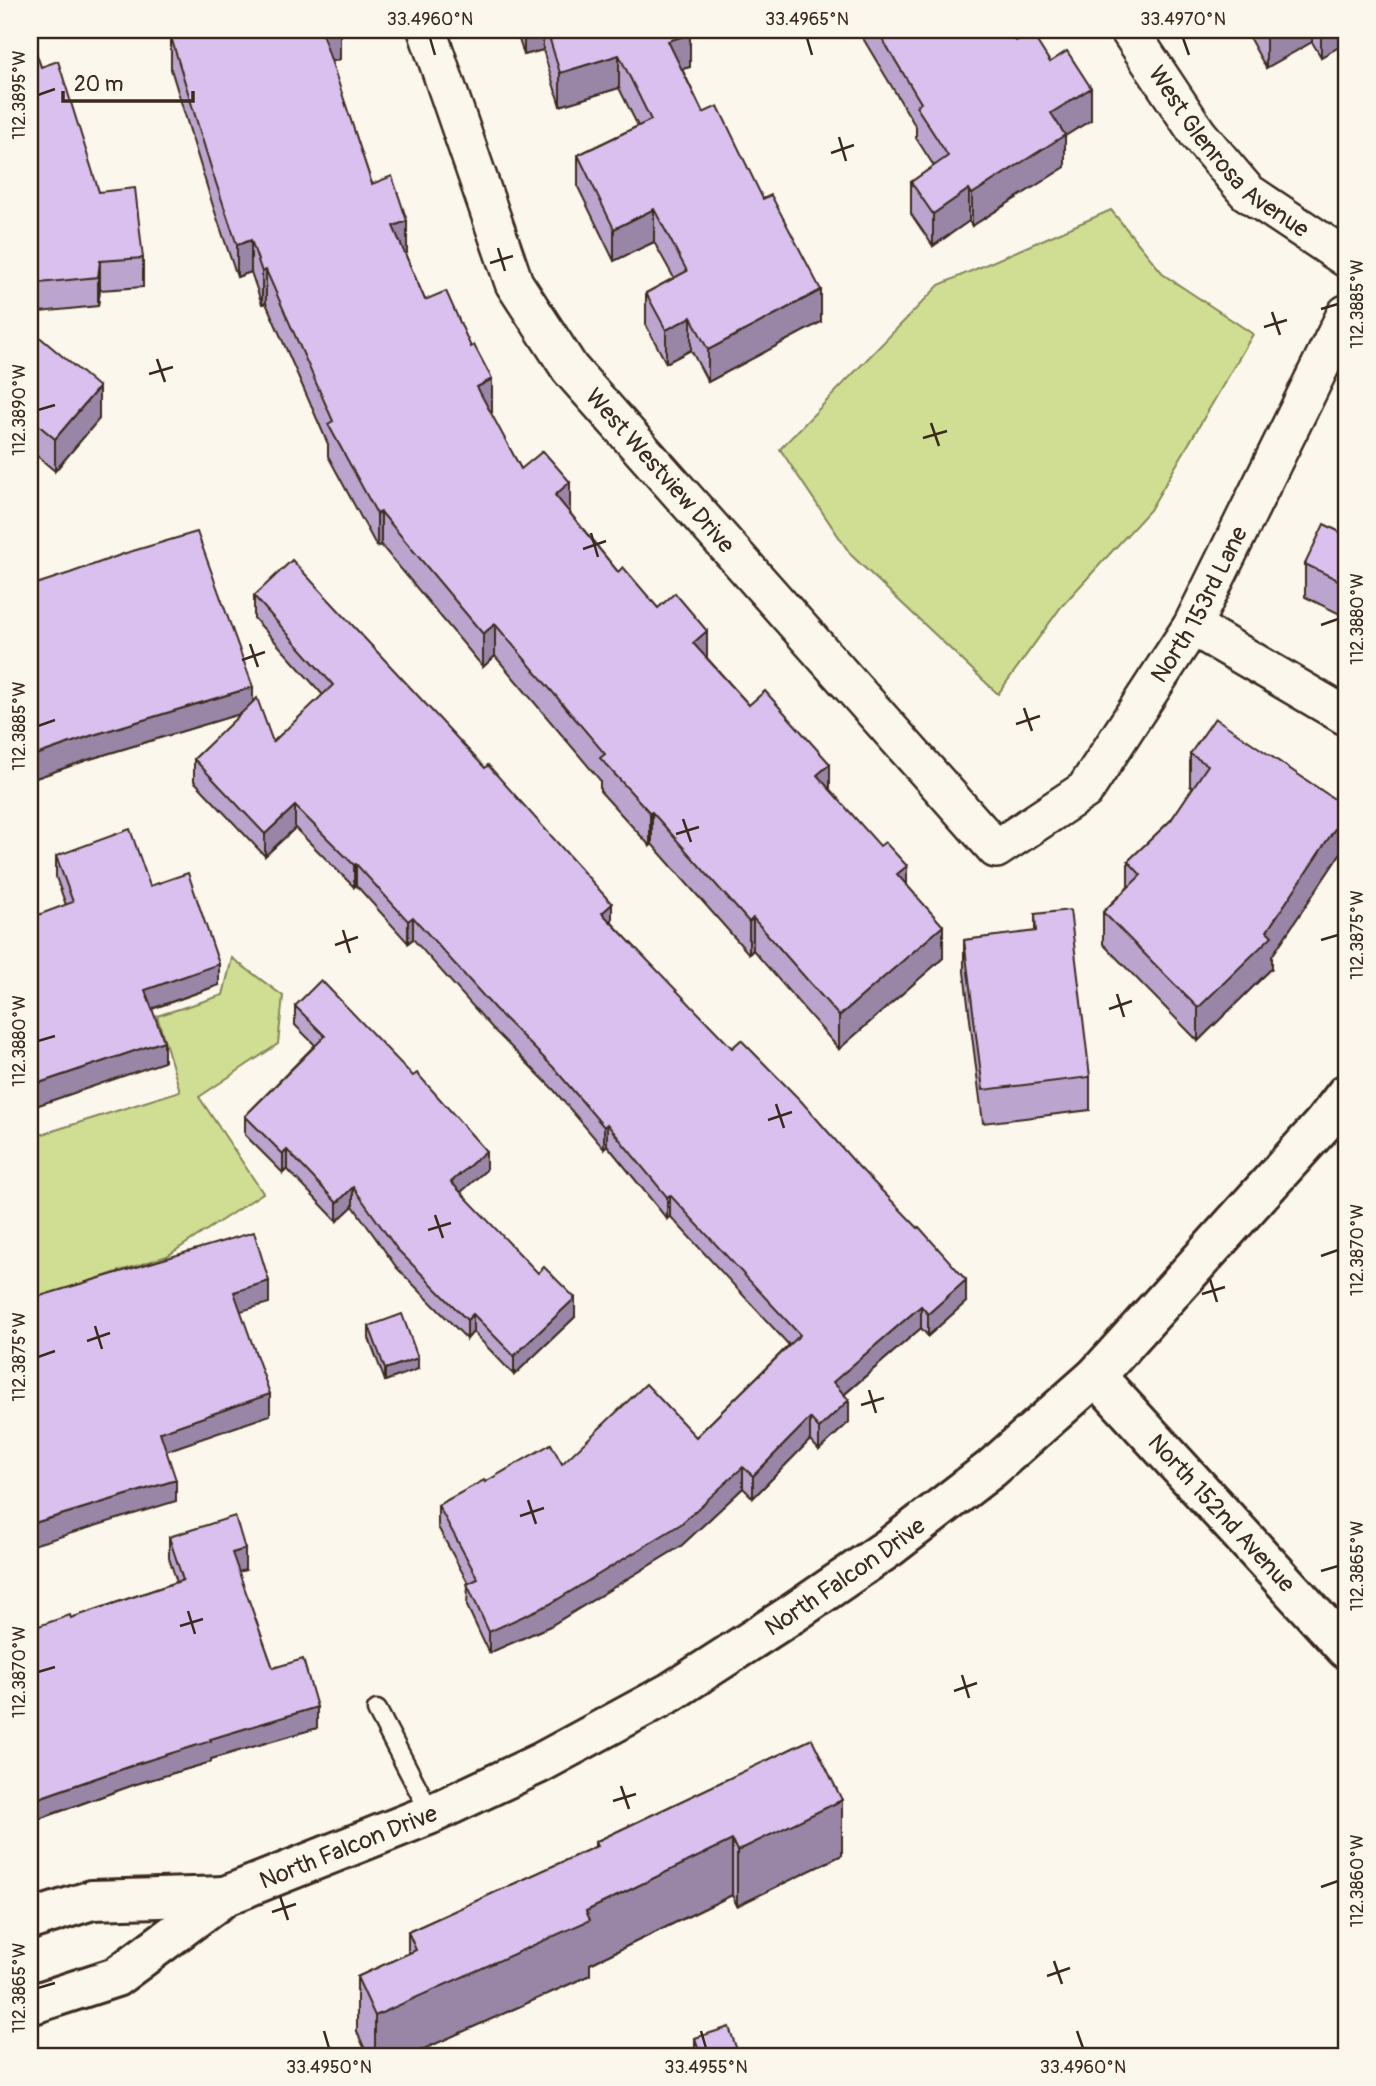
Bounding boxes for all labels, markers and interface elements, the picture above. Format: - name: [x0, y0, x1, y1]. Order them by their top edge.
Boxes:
- text: 33.4960°N: [387, 8, 473, 31]
- text: 33.4965°N: [765, 8, 849, 31]
- text: 33.4970°N: [1140, 8, 1226, 31]
- text: 112.3895°W: [8, 50, 31, 140]
- scale bar: [63, 60, 192, 104]
- street label: West Glenrosa Avenue: [1142, 60, 1315, 244]
- text: 20 m: [74, 71, 123, 98]
- text: 112.3885°W: [1346, 259, 1369, 349]
- text: 112.3890°W: [8, 364, 31, 456]
- street label: West Westview Drive: [579, 382, 741, 559]
- street label: North 153rd Lane: [1145, 521, 1254, 688]
- text: 112.3880°W: [1346, 573, 1369, 665]
- text: 112.3885°W: [8, 681, 31, 771]
- text: 112.3875°W: [1346, 890, 1369, 980]
- text: 112.3880°W: [8, 995, 31, 1087]
- text: 112.3870°W: [1346, 1204, 1369, 1296]
- text: 112.3875°W: [8, 1312, 31, 1402]
- street label: North 152nd Avenue: [1142, 1428, 1301, 1598]
- street label: North Falcon Drive: [759, 1511, 931, 1642]
- text: 112.3865°W: [1346, 1521, 1369, 1611]
- text: 112.3870°W: [8, 1626, 31, 1718]
- street label: North Falcon Drive: [255, 1798, 442, 1895]
- text: 112.3860°W: [1346, 1834, 1369, 1928]
- text: 112.3865°W: [8, 1943, 31, 2033]
- text: 33.4950°N: [286, 2056, 372, 2079]
- text: 33.4955°N: [664, 2056, 748, 2079]
- text: 33.4960°N: [1040, 2056, 1126, 2079]

